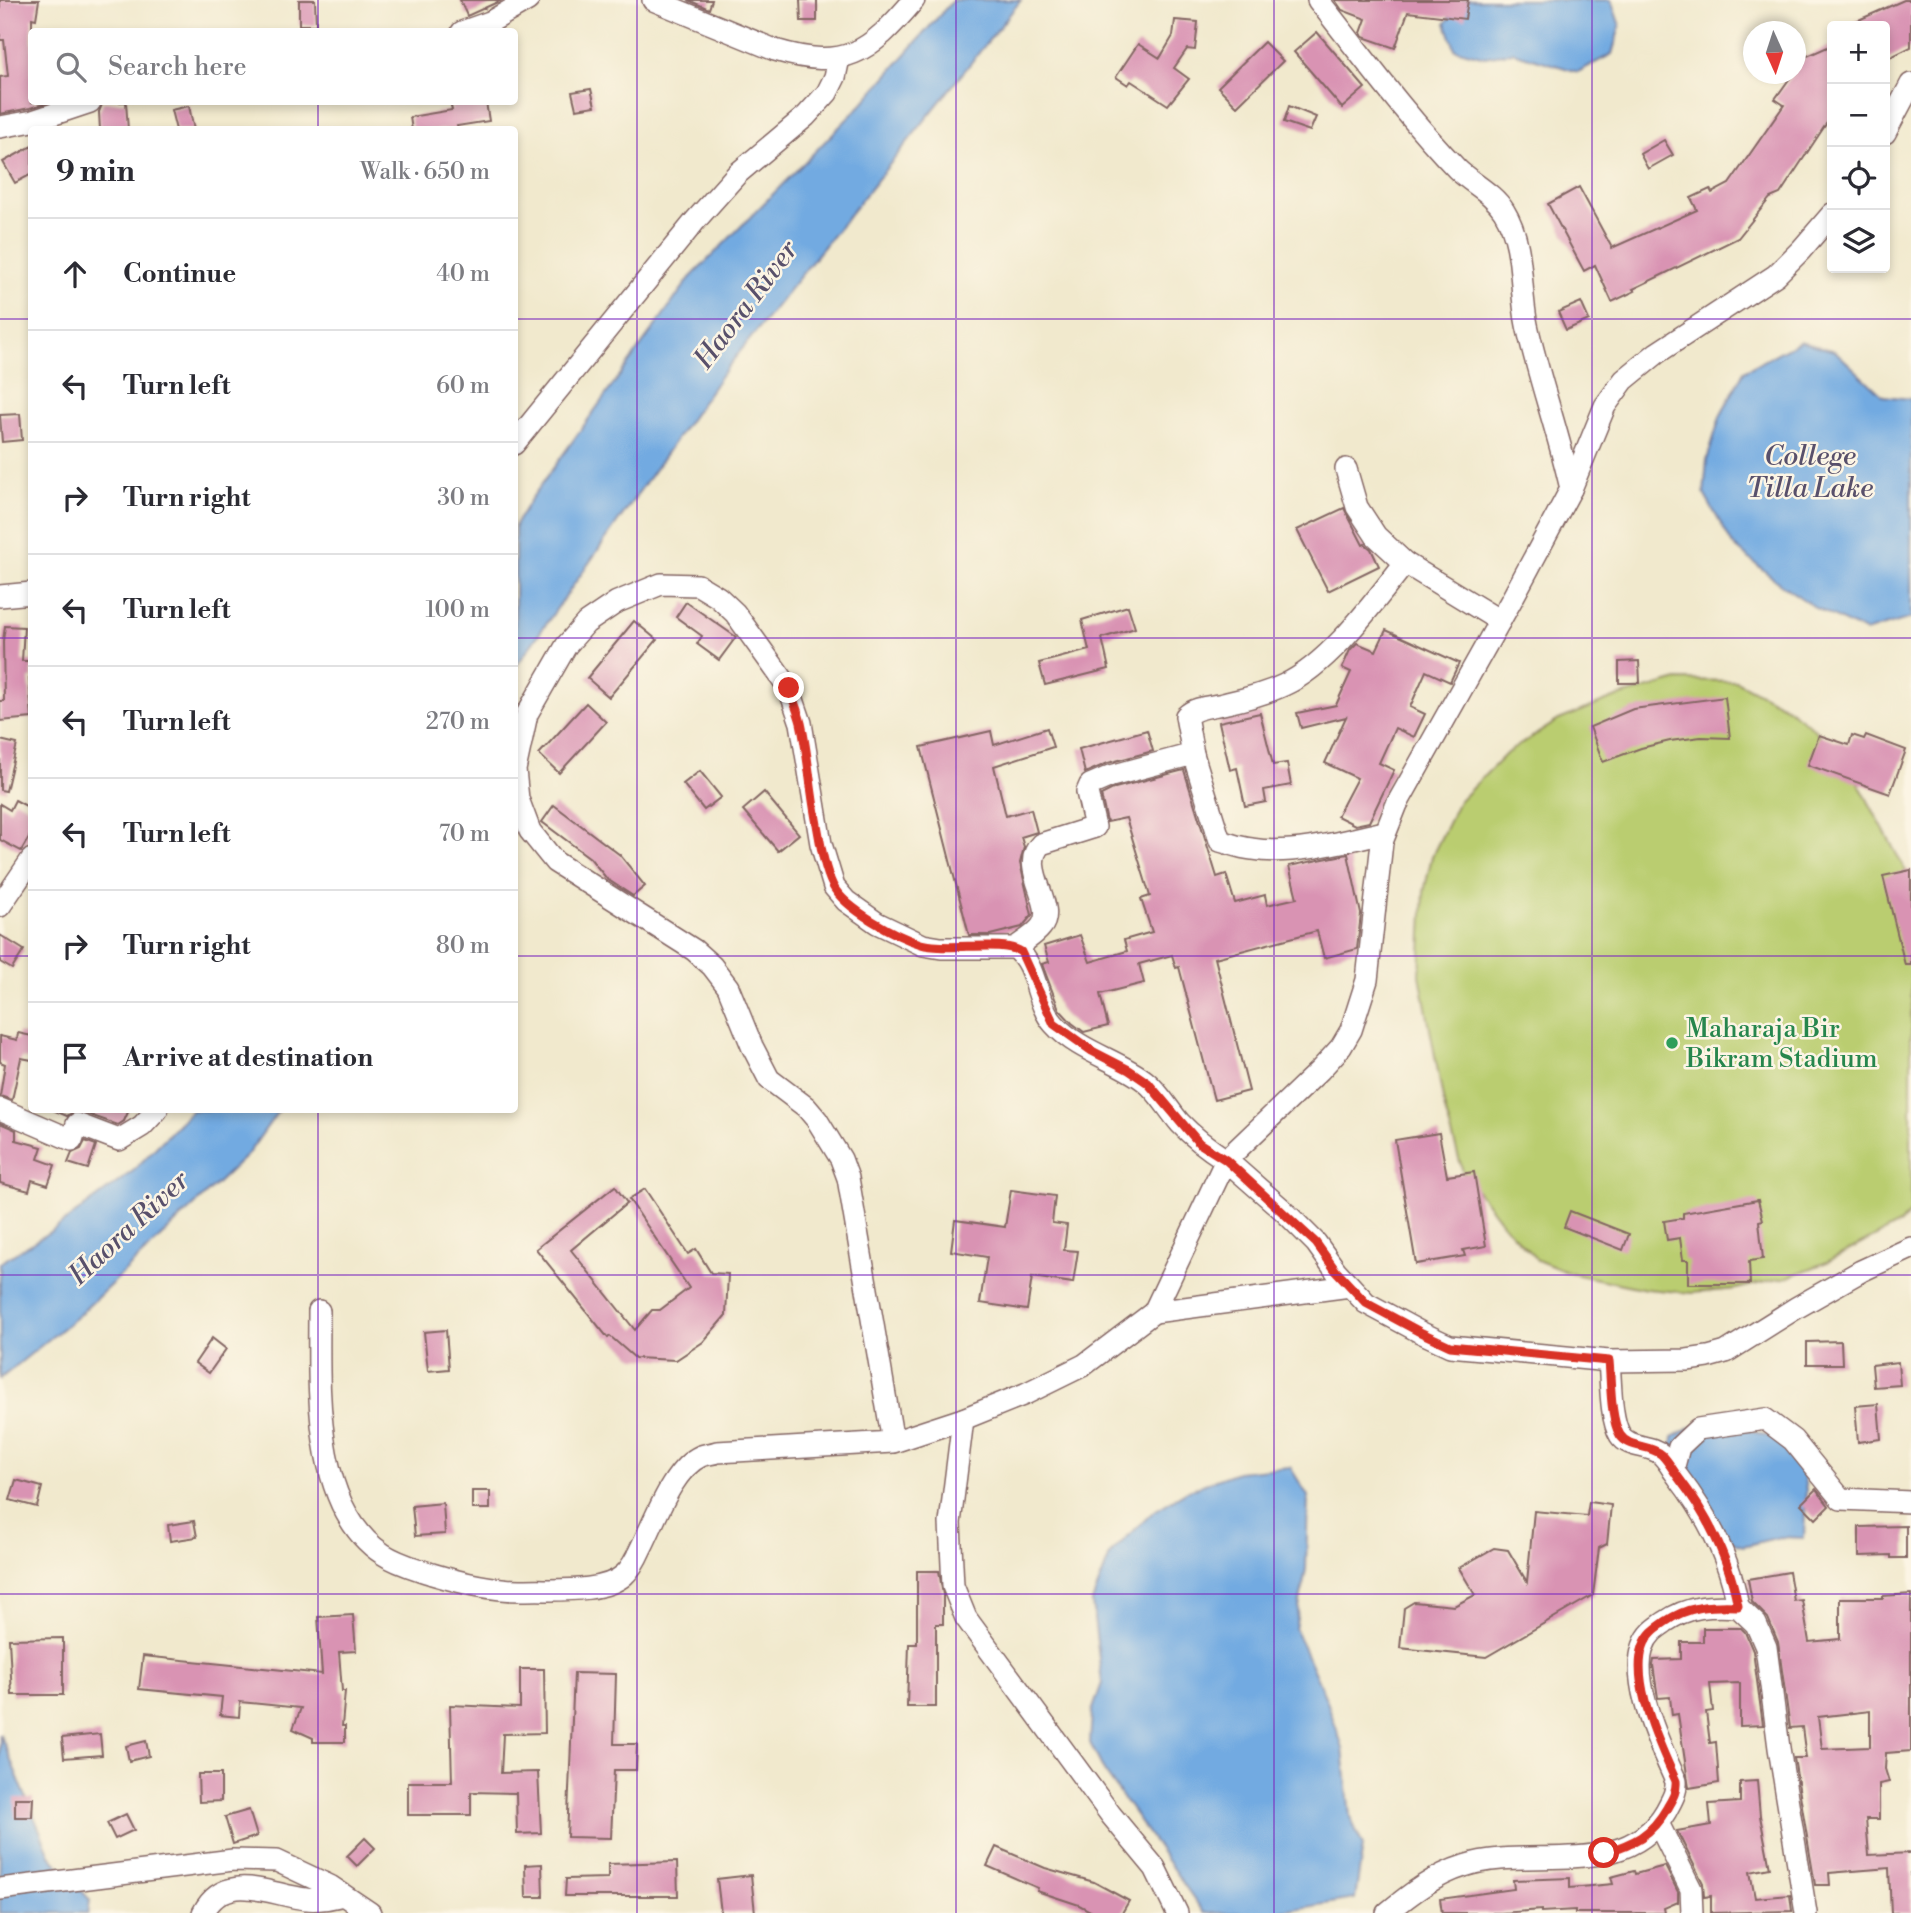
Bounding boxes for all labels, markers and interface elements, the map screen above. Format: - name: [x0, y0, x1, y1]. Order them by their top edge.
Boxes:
- north arrow: [1743, 21, 1806, 84]
- map controls: [1827, 21, 1890, 273]
- button: +: [1827, 21, 1890, 84]
- search box: [28, 28, 518, 105]
- icon: search: [52, 48, 90, 86]
- text: Search here: [108, 51, 247, 83]
- button: −: [1827, 84, 1890, 147]
- button: locate: [1827, 147, 1890, 210]
- text: 9 min: [56, 153, 135, 191]
- text: Walk · 650 m: [360, 158, 490, 186]
- button: layers: [1827, 210, 1890, 273]
- water label: Haora River: [686, 233, 807, 377]
- icon: ahead: [56, 255, 94, 293]
- text: Continue: [123, 258, 236, 290]
- text: 40 m: [436, 260, 490, 288]
- icon: left: [56, 367, 94, 405]
- text: Turn left: [123, 370, 231, 402]
- text: 60 m: [436, 372, 490, 400]
- water label: College Tilla Lake: [1747, 439, 1873, 506]
- icon: right: [56, 479, 94, 517]
- text: Turn right: [123, 482, 251, 514]
- text: 30 m: [437, 484, 490, 512]
- icon: left: [56, 591, 94, 629]
- text: Turn left: [123, 594, 231, 626]
- text: 100 m: [425, 596, 490, 624]
- route end: [773, 672, 804, 703]
- icon: left: [56, 703, 94, 741]
- text: Turn left: [123, 706, 231, 738]
- text: 270 m: [426, 708, 490, 736]
- icon: left: [56, 815, 94, 853]
- text: Turn left: [123, 818, 231, 850]
- text: 70 m: [439, 820, 490, 848]
- icon: right: [56, 927, 94, 965]
- text: Turn right: [123, 930, 251, 962]
- text: 80 m: [436, 932, 490, 960]
- place label: Maharaja Bir Bikram Stadium: [1685, 1013, 1878, 1075]
- marker: Maharaja Bir Bikram Stadium: [1664, 1035, 1680, 1051]
- icon: arrive: [56, 1039, 94, 1077]
- text: Arrive at destination: [123, 1042, 373, 1074]
- water label: Haora River: [61, 1163, 197, 1293]
- route start: [1588, 1837, 1619, 1868]

